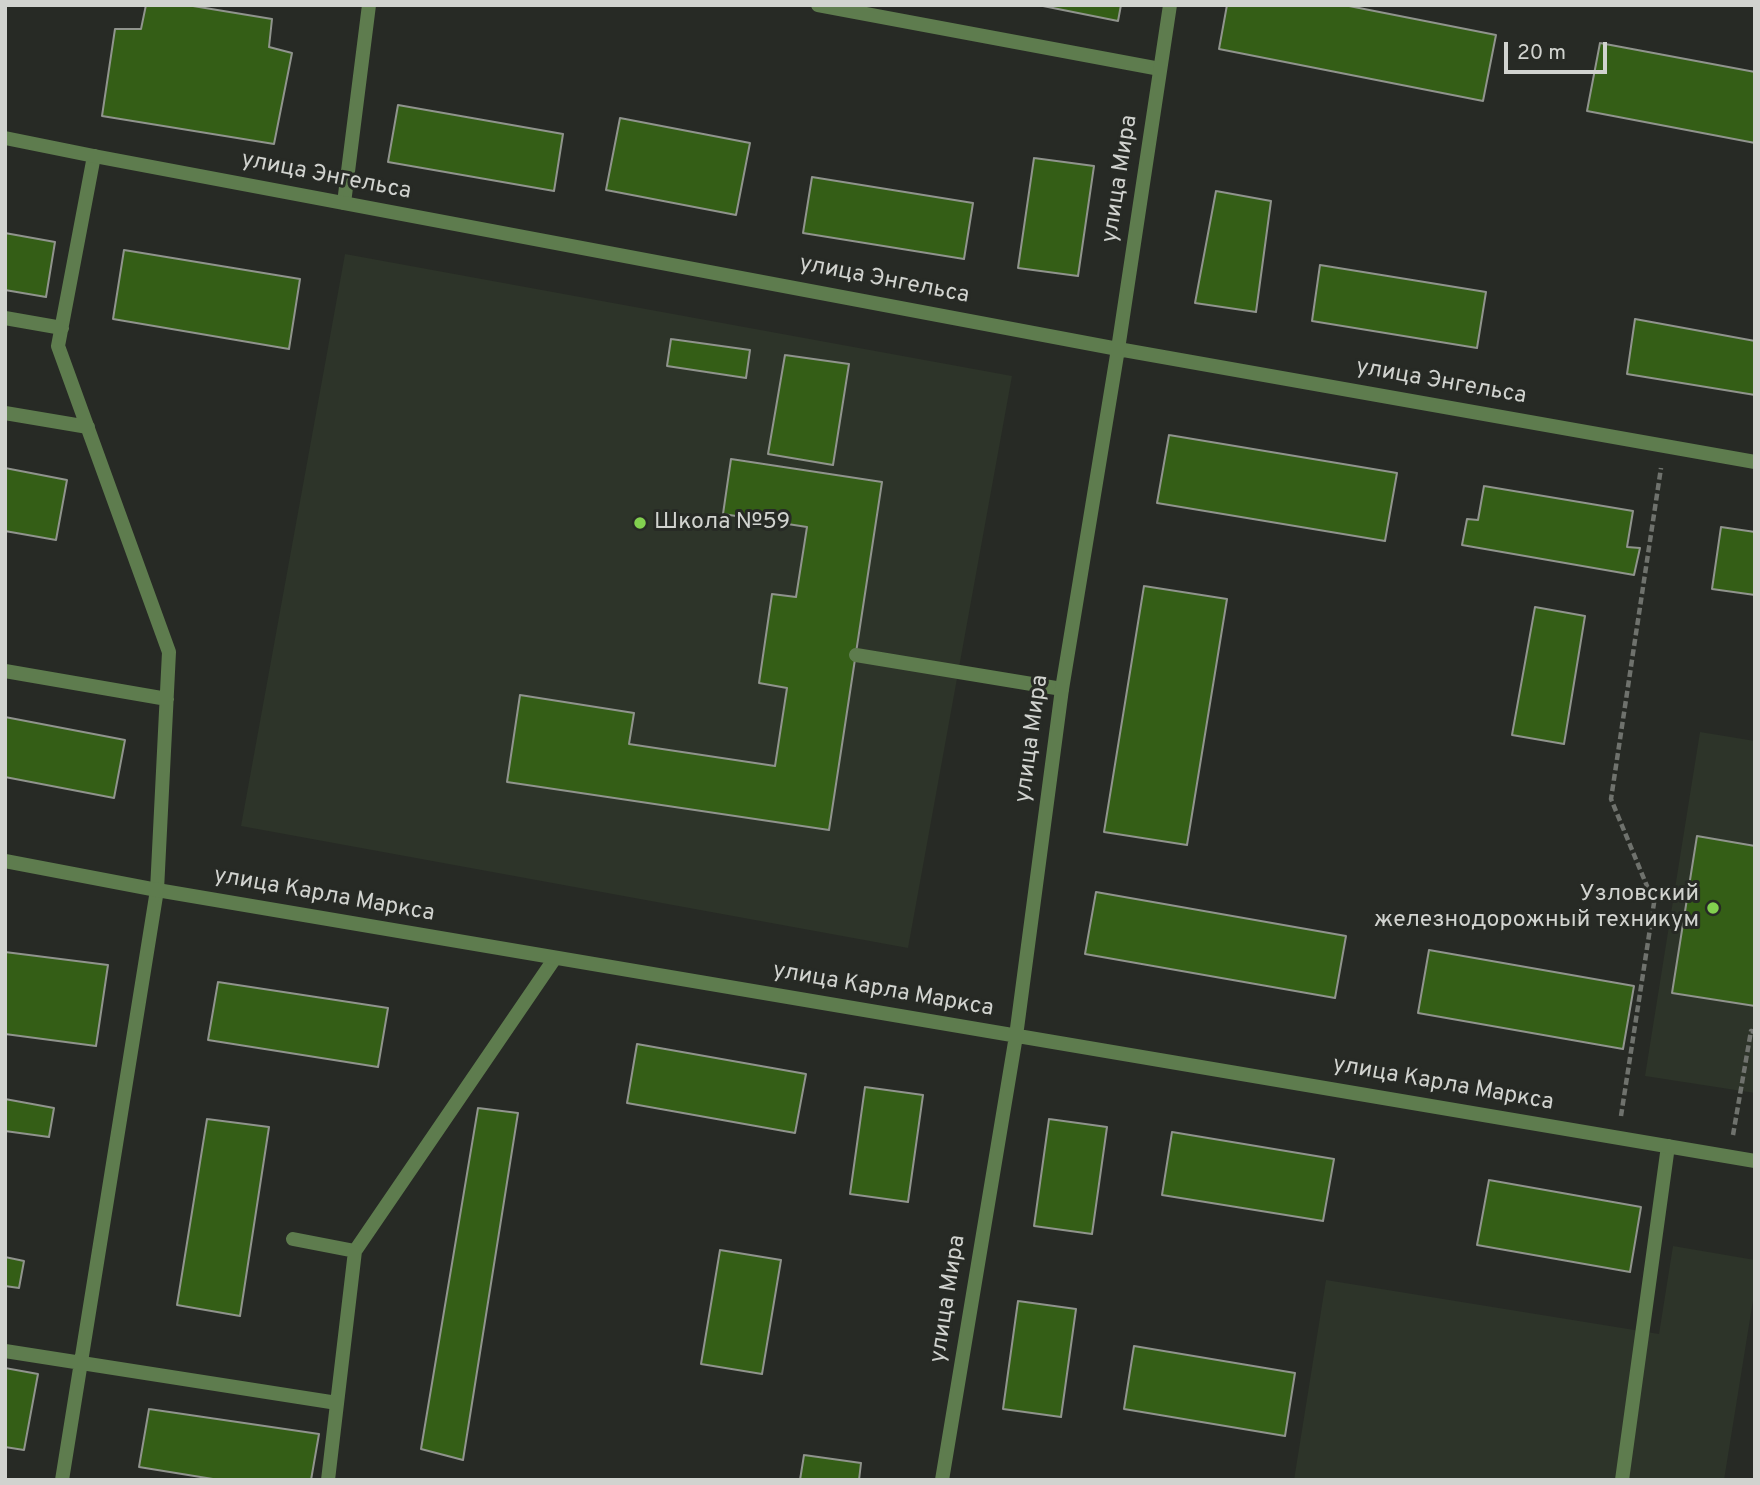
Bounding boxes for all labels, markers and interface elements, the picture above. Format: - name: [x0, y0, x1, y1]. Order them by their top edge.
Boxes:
- scale bar: [1508, 28, 1611, 72]
- text: 20 m: [1517, 40, 1566, 67]
- street label: улица Мира: [1097, 113, 1145, 245]
- street label: улица Энгельса: [239, 147, 413, 207]
- street label: улица Энгельса: [797, 251, 971, 311]
- street label: улица Энгельса: [1354, 354, 1528, 412]
- place label: Школа №59: [654, 509, 790, 537]
- marker: Школа №59: [632, 515, 648, 531]
- street label: улица Мира: [1010, 673, 1056, 805]
- street label: улица Карла Маркса: [212, 863, 436, 929]
- place label: Узловский железнодорожный техникум: [1374, 881, 1699, 935]
- marker: Узловский железнодорожный техникум: [1705, 900, 1721, 916]
- street label: улица Карла Маркса: [771, 958, 995, 1024]
- street label: улица Карла Маркса: [1331, 1052, 1555, 1118]
- street label: улица Мира: [925, 1233, 973, 1365]

